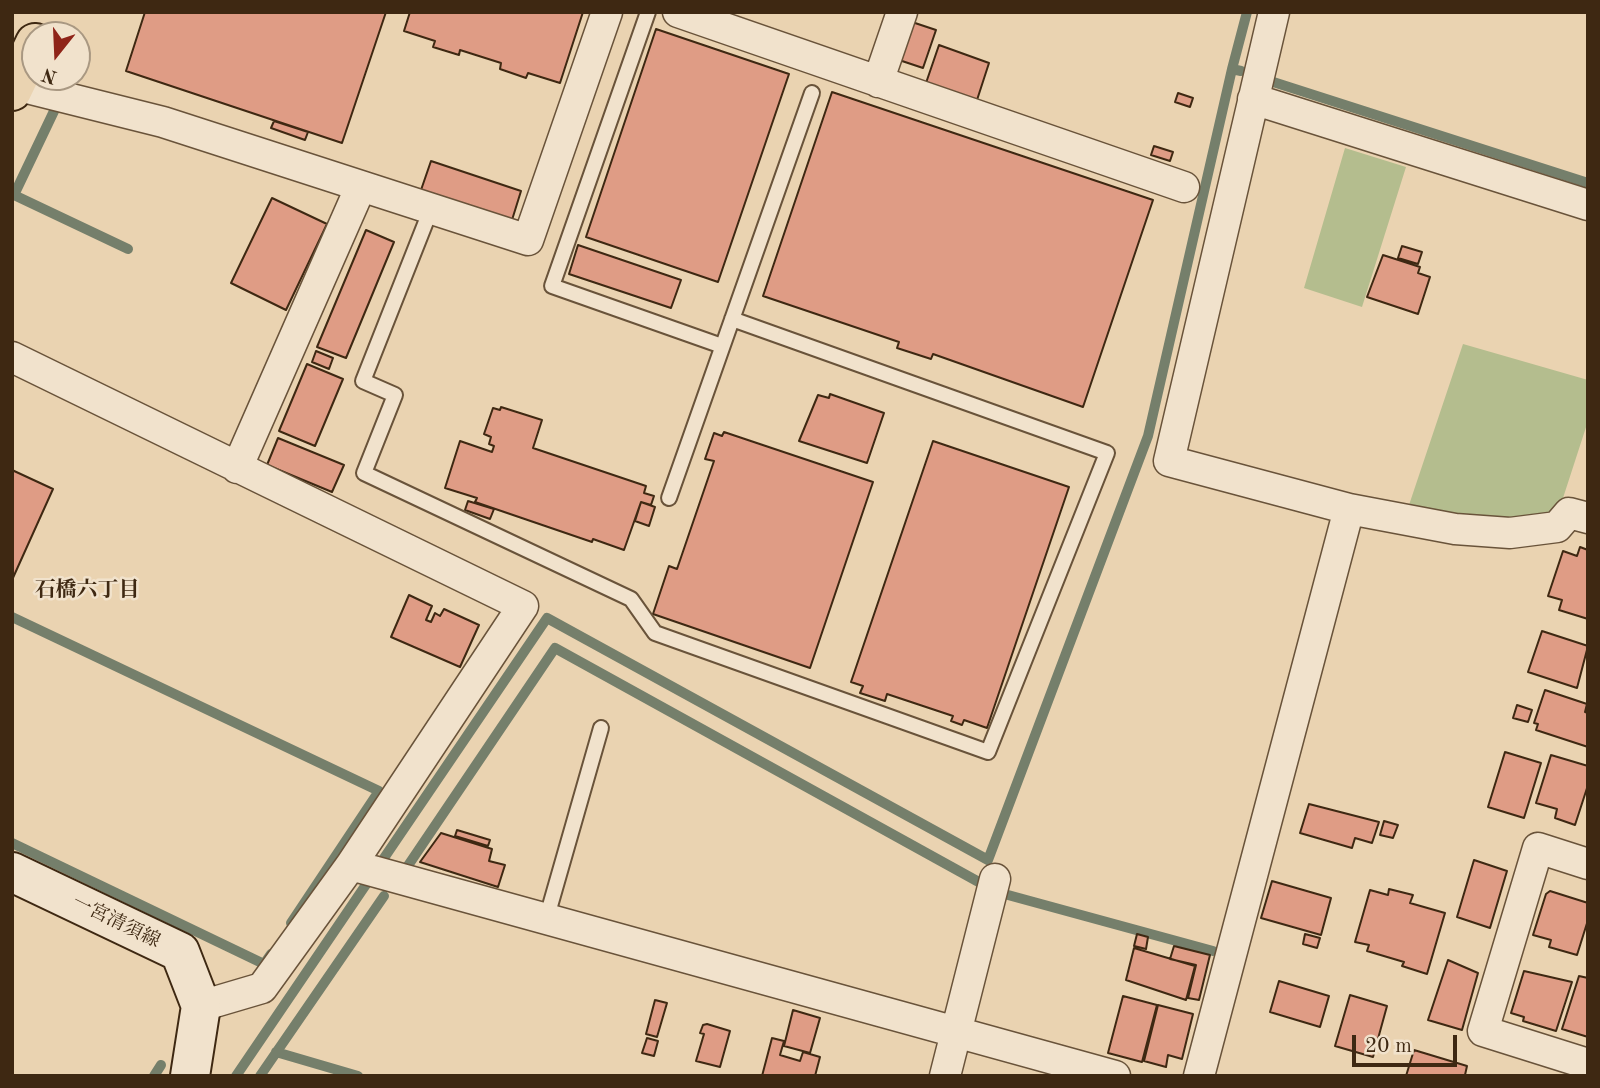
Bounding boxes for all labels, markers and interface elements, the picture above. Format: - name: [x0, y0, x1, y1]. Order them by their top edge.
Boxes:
- north arrow: [21, 21, 91, 91]
- text: N: [40, 63, 60, 86]
- district label: 石橋六丁目: [35, 577, 139, 603]
- street label: 一宮清須線: [68, 891, 164, 953]
- scale bar: [1355, 1021, 1460, 1066]
- text: 20 m: [1365, 1036, 1412, 1057]

